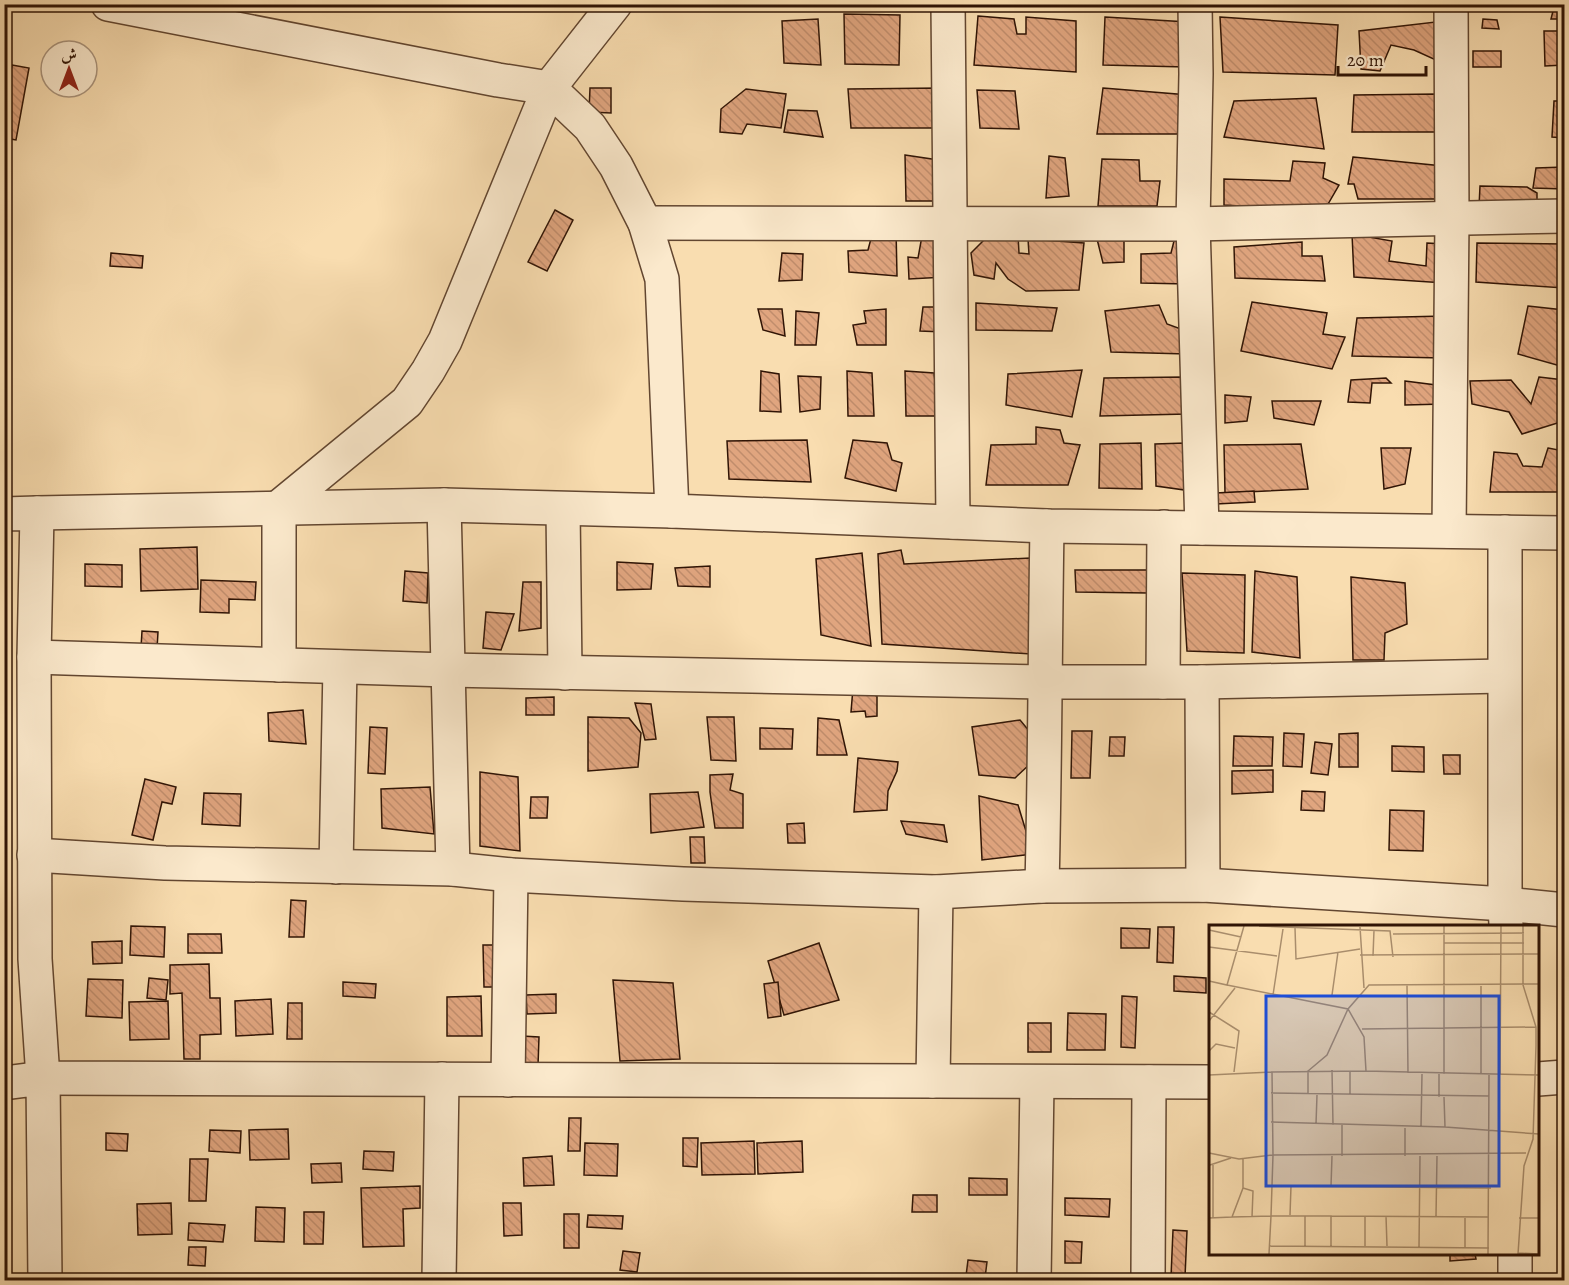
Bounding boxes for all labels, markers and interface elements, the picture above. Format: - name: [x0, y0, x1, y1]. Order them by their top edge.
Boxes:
- north arrow: [39, 39, 99, 99]
- scale bar: [1338, 39, 1426, 77]
- text: ش: [61, 44, 77, 66]
- text: 20 m: [1347, 48, 1384, 72]
- inset map: [1209, 925, 1539, 1255]

